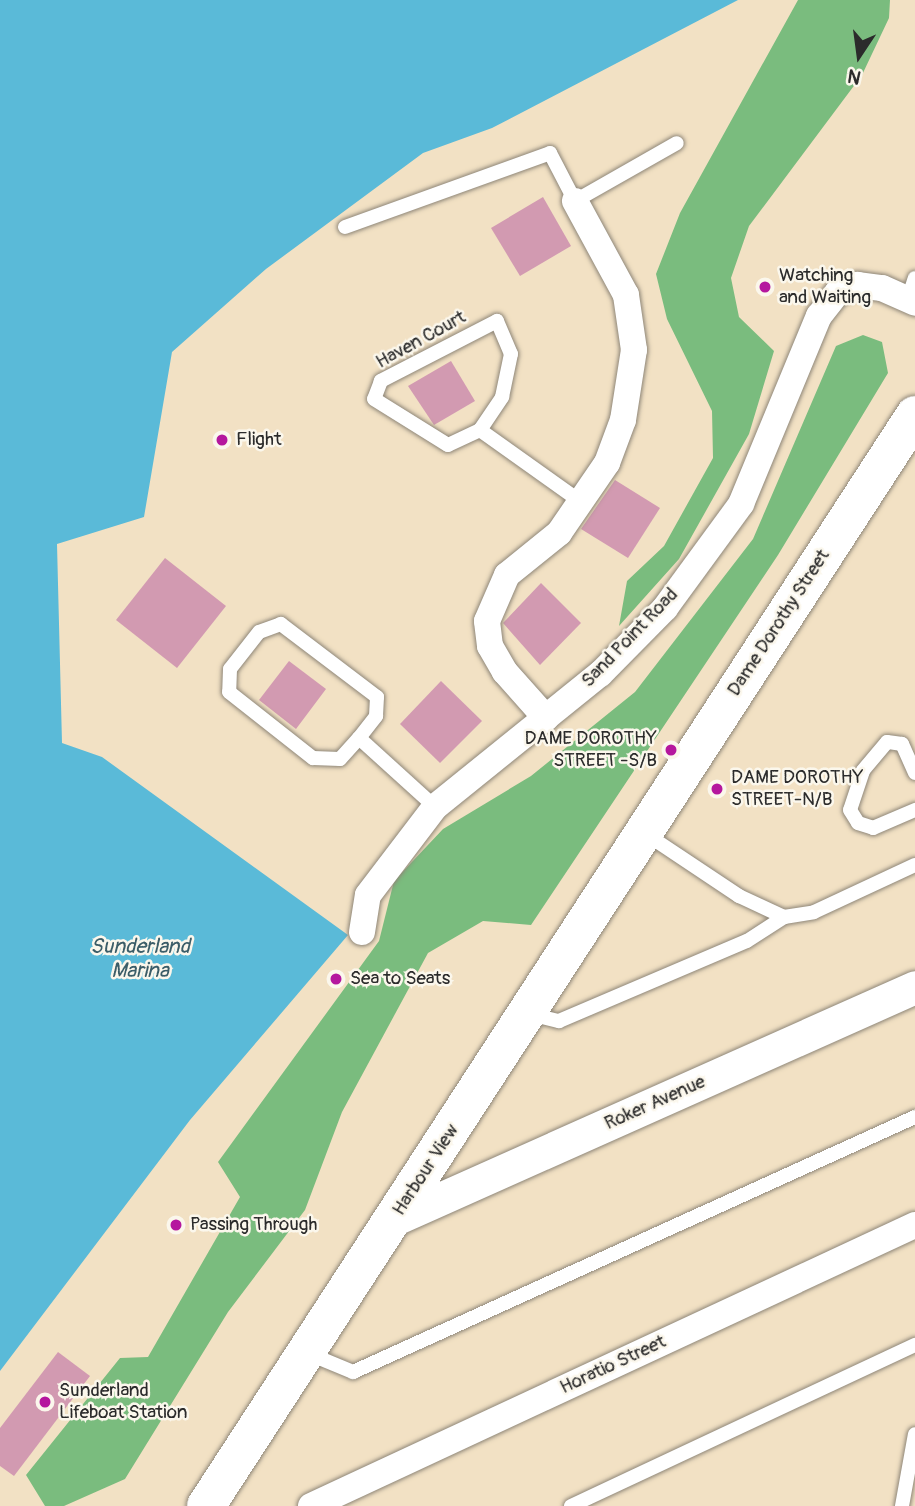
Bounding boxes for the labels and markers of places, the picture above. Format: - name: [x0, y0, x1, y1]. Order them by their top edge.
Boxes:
- place label: Watching and Waiting: [779, 265, 871, 309]
- marker: Watching and Waiting: [757, 279, 773, 295]
- place label: Flight: [236, 429, 282, 451]
- marker: Flight: [214, 432, 230, 448]
- place label: DAME DOROTHY STREET -S/B: [524, 728, 657, 772]
- marker: DAME DOROTHY STREET -S/B: [663, 742, 679, 758]
- place label: DAME DOROTHY STREET-N/B: [731, 767, 864, 811]
- marker: DAME DOROTHY STREET-N/B: [709, 781, 725, 797]
- place label: Sea to Seats: [350, 968, 450, 990]
- marker: Sea to Seats: [328, 971, 344, 987]
- place label: Passing Through: [190, 1214, 317, 1236]
- marker: Passing Through: [168, 1217, 184, 1233]
- place label: Sunderland Lifeboat Station: [59, 1380, 187, 1424]
- marker: Sunderland Lifeboat Station: [37, 1394, 53, 1410]

